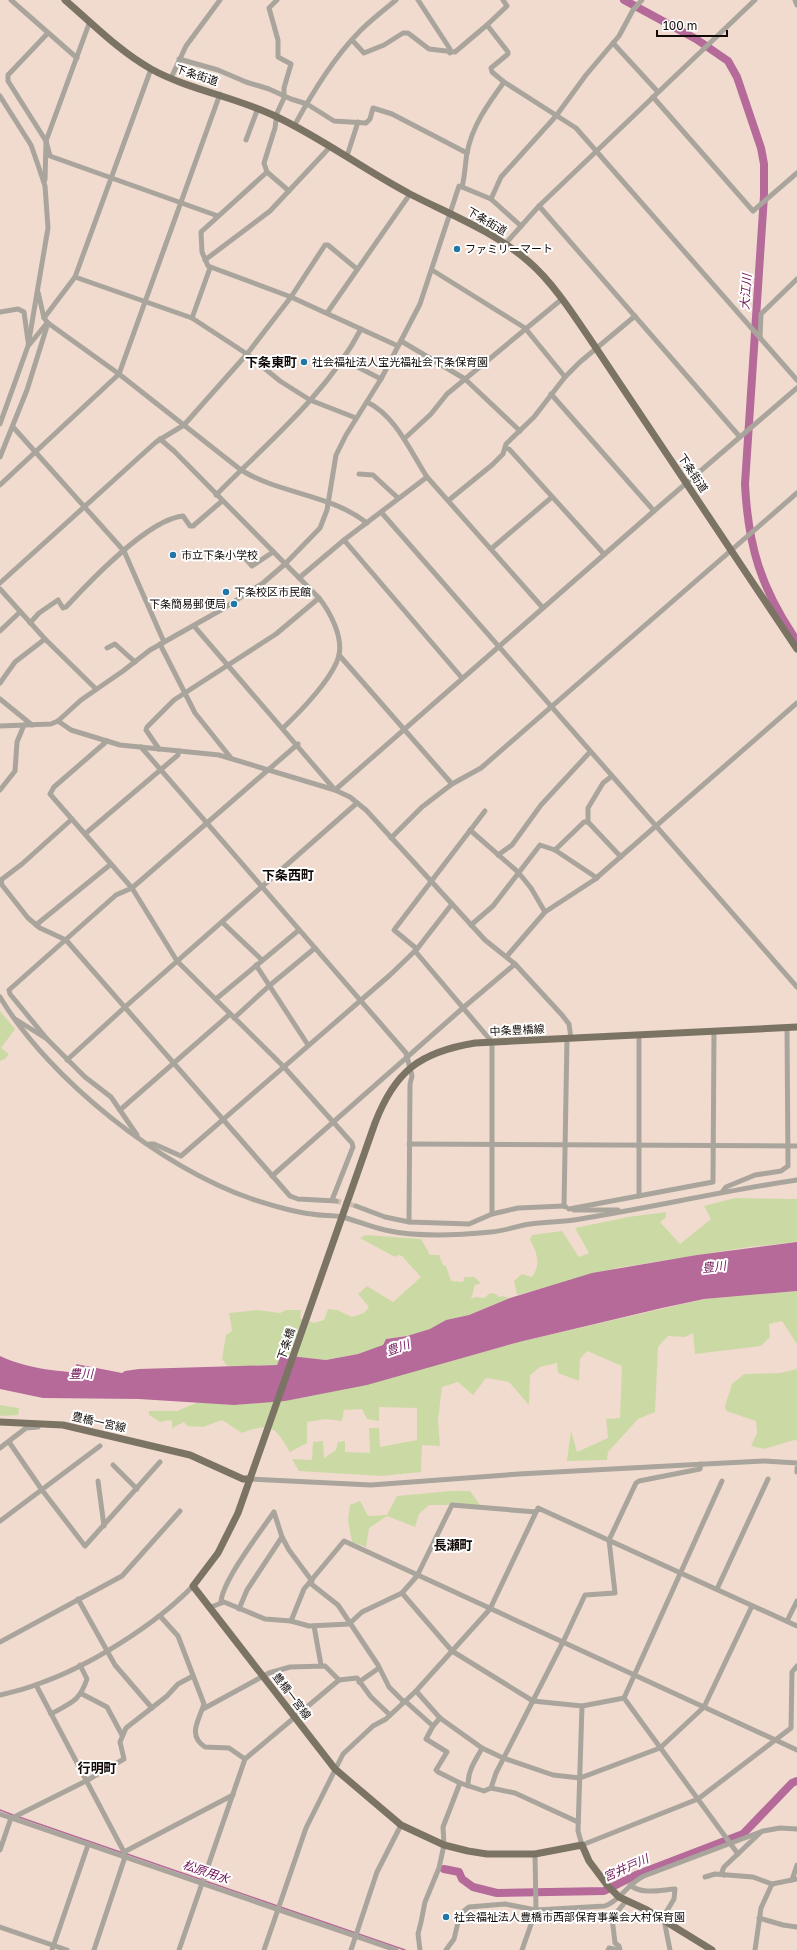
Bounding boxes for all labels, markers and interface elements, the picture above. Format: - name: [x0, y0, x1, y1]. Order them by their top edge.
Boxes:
- scale bar: [657, 12, 727, 38]
- text: 100 m: [663, 18, 697, 33]
- street label: 下条街道: [174, 62, 220, 88]
- street label: 下条街道: [465, 204, 510, 237]
- place label: ファミリーマート: [465, 242, 553, 255]
- marker: ファミリーマート: [452, 244, 462, 254]
- water label: 大江川: [737, 271, 754, 310]
- district label: 下条東町: [245, 354, 297, 370]
- place label: 社会福祉法人宝光福祉会下条保育園: [312, 355, 488, 368]
- marker: 社会福祉法人宝光福祉会下条保育園: [299, 357, 309, 367]
- street label: 下条街道: [676, 451, 711, 495]
- place label: 市立下条小学校: [181, 548, 258, 561]
- marker: 市立下条小学校: [168, 550, 178, 560]
- place label: 下条校区市民館: [234, 585, 311, 598]
- marker: 下条校区市民館: [221, 587, 231, 597]
- place label: 下条簡易郵便局: [149, 597, 226, 610]
- marker: 下条簡易郵便局: [229, 599, 239, 609]
- district label: 下条西町: [262, 867, 314, 883]
- street label: 中条豊橋線: [489, 1022, 545, 1037]
- water label: 豊川: [701, 1257, 729, 1275]
- street label: 下条橋: [274, 1326, 297, 1362]
- water label: 豊川: [384, 1336, 414, 1359]
- water label: 豊川: [69, 1366, 95, 1381]
- street label: 豊橋一宮線: [71, 1409, 127, 1434]
- district label: 長瀬町: [433, 1537, 473, 1553]
- street label: 豊橋一宮線: [271, 1670, 314, 1722]
- district label: 行明町: [77, 1760, 117, 1776]
- water label: 宮井戸川: [601, 1850, 653, 1884]
- water label: 松原用水: [181, 1857, 233, 1887]
- place label: 社会福祉法人豊橋市西部保育事業会大村保育園: [454, 1910, 685, 1923]
- marker: 社会福祉法人豊橋市西部保育事業会大村保育園: [441, 1912, 451, 1922]

